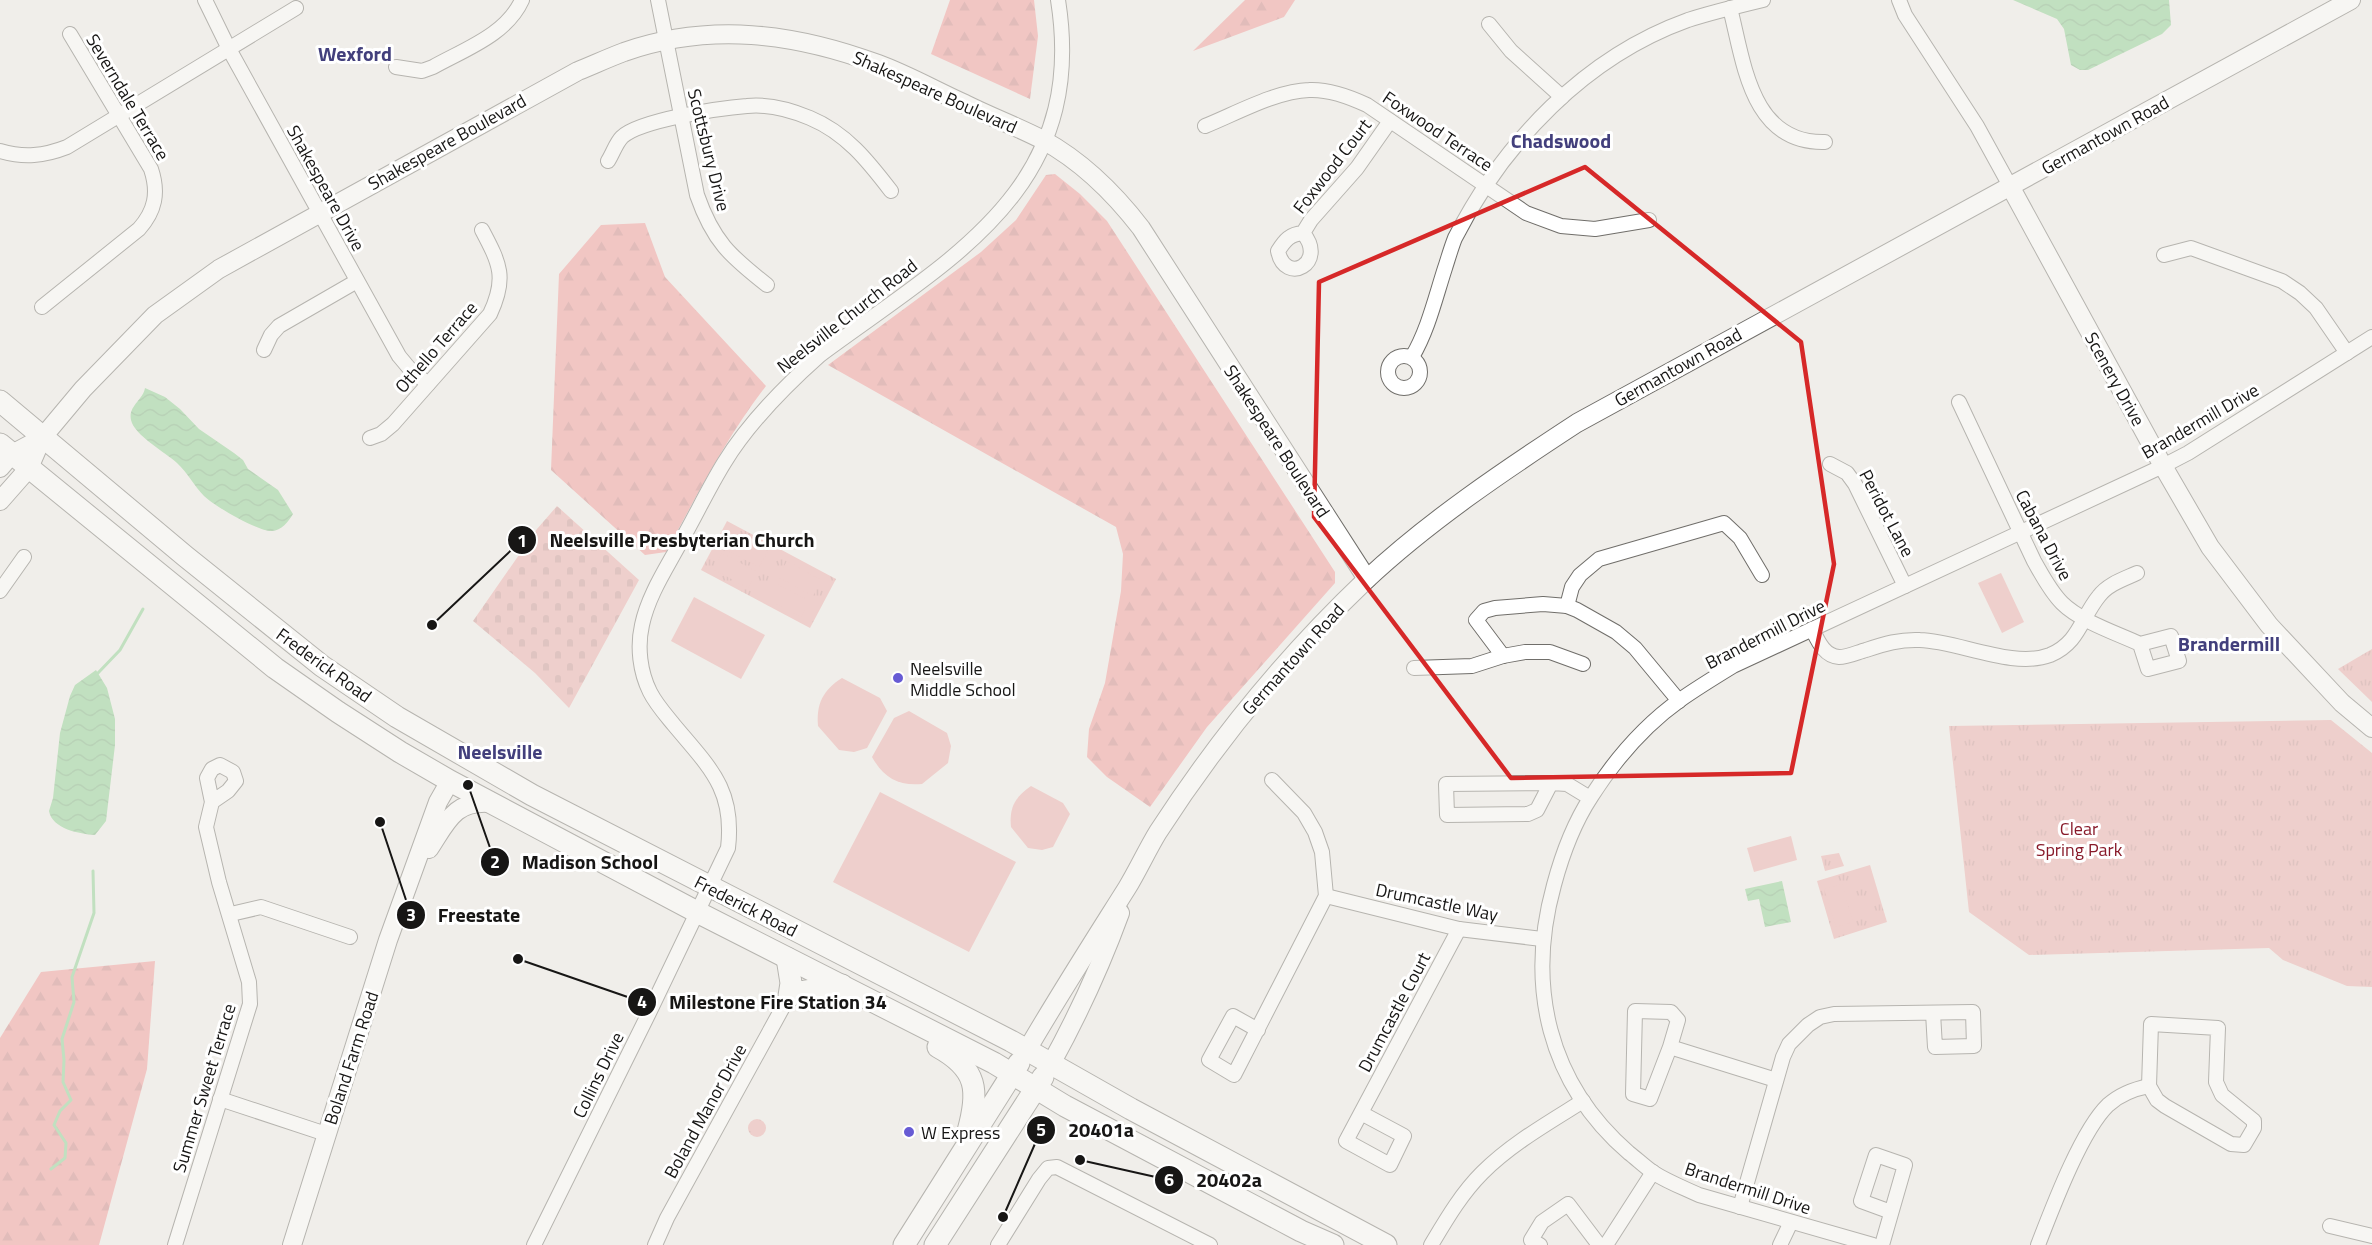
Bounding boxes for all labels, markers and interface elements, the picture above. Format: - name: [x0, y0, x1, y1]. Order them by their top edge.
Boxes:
- street label: Severndale Terrace: [80, 29, 176, 165]
- district label: Wexford: [318, 38, 392, 69]
- street label: Shakespeare Boulevard: [849, 44, 1021, 140]
- street label: Foxwood Terrace: [1377, 84, 1499, 178]
- street label: Scottsbury Drive: [681, 86, 737, 214]
- street label: Shakespeare Boulevard: [363, 87, 531, 197]
- street label: Germantown Road: [2036, 89, 2174, 181]
- street label: Foxwood Court: [1286, 112, 1378, 219]
- street label: Shakespeare Drive: [280, 120, 372, 256]
- district label: Chadswood: [1511, 125, 1611, 156]
- street label: Neelsville Church Road: [771, 252, 923, 380]
- street label: Othello Terrace: [388, 295, 484, 399]
- street label: Germantown Road: [1609, 321, 1747, 413]
- street label: Scenery Drive: [2078, 327, 2152, 431]
- street label: Shakespeare Boulevard: [1217, 359, 1337, 523]
- street label: Brandermill Drive: [2136, 376, 2264, 466]
- street label: Peridot Lane: [1853, 465, 1921, 561]
- street label: Cabana Drive: [2009, 485, 2079, 585]
- callout: Neelsville Presbyterian Church: [507, 521, 826, 559]
- text: Neelsville Presbyterian Church: [549, 524, 815, 555]
- text: 1: [517, 527, 527, 554]
- street label: Brandermill Drive: [1700, 592, 1830, 676]
- street label: Germantown Road: [1235, 597, 1351, 721]
- street label: Frederick Road: [271, 621, 377, 709]
- district label: Brandermill: [2178, 628, 2280, 659]
- place label: Neelsville Middle School: [910, 655, 1016, 703]
- marker: Neelsville Middle School: [891, 671, 905, 685]
- district label: Neelsville: [458, 736, 543, 767]
- park label: Clear Spring Park: [2036, 815, 2123, 863]
- callout: Madison School: [480, 843, 670, 881]
- text: Madison School: [522, 846, 658, 877]
- text: 2: [490, 848, 500, 875]
- street label: Frederick Road: [690, 868, 802, 944]
- street label: Drumcastle Way: [1373, 876, 1501, 928]
- callout: Freestate: [396, 896, 533, 934]
- text: Freestate: [438, 899, 520, 930]
- text: 3: [406, 901, 416, 928]
- street label: Drumcastle Court: [1351, 947, 1437, 1077]
- callout: Milestone Fire Station 34: [627, 983, 899, 1021]
- text: Milestone Fire Station 34: [669, 986, 887, 1017]
- street label: Boland Farm Road: [317, 988, 385, 1128]
- text: 4: [637, 988, 647, 1015]
- street label: Summer Sweet Terrace: [165, 1000, 243, 1176]
- street label: Collins Drive: [566, 1027, 630, 1123]
- street label: Boland Manor Drive: [657, 1039, 753, 1183]
- callout: 20401a: [1026, 1111, 1146, 1149]
- text: 20401a: [1068, 1114, 1134, 1145]
- text: 5: [1036, 1116, 1046, 1143]
- place label: W Express: [921, 1119, 1000, 1146]
- marker: W Express: [902, 1125, 916, 1139]
- street label: Brandermill Drive: [1681, 1155, 1815, 1221]
- callout: 20402a: [1154, 1161, 1274, 1199]
- text: 20402a: [1196, 1164, 1262, 1195]
- text: 6: [1164, 1166, 1174, 1193]

